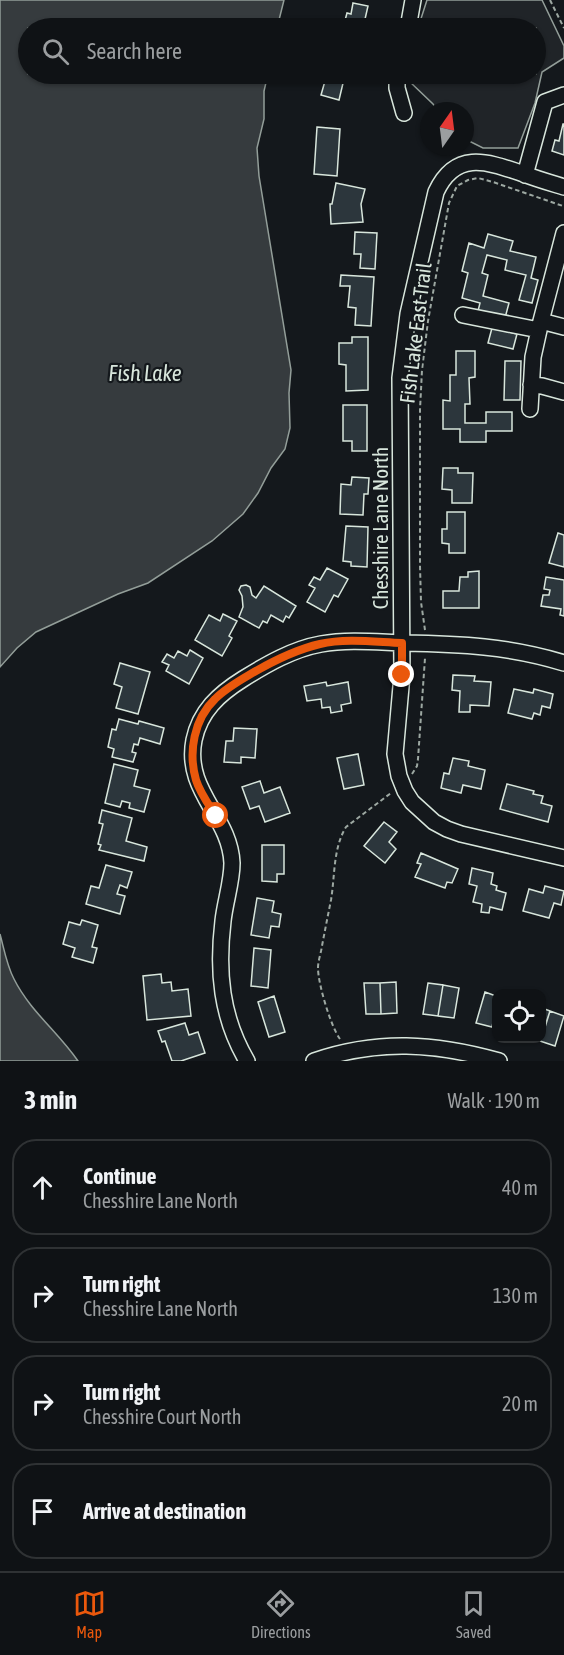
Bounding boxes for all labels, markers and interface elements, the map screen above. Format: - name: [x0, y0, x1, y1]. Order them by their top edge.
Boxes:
- search box: [18, 18, 546, 84]
- icon: search: [39, 35, 72, 68]
- text: Search here: [87, 38, 182, 64]
- north arrow: [420, 102, 474, 156]
- street label: Fish Lake East Trail: [394, 261, 436, 405]
- water label: Fish Lake: [108, 360, 182, 386]
- street label: Chesshire Lane North: [368, 447, 392, 609]
- route end: [388, 661, 414, 687]
- route start: [202, 802, 228, 828]
- map controls: [492, 989, 546, 1043]
- button: locate: [492, 989, 546, 1043]
- text: 3 min: [24, 1085, 77, 1115]
- text: Walk · 190 m: [448, 1089, 540, 1112]
- text: Continue: [83, 1163, 157, 1189]
- icon: ahead: [26, 1171, 59, 1204]
- text: 40 m: [502, 1176, 538, 1199]
- text: Chesshire Lane North: [83, 1189, 238, 1212]
- text: Turn right: [83, 1271, 160, 1297]
- icon: right: [26, 1279, 59, 1312]
- text: 130 m: [493, 1284, 538, 1307]
- text: Chesshire Lane North: [83, 1297, 238, 1320]
- text: Turn right: [83, 1379, 160, 1405]
- icon: right: [26, 1387, 59, 1420]
- text: 20 m: [502, 1392, 538, 1415]
- text: Chesshire Court North: [83, 1405, 242, 1428]
- icon: arrive: [26, 1495, 59, 1528]
- text: Arrive at destination: [83, 1498, 246, 1524]
- tab: Map: [73, 1587, 106, 1641]
- tab: Directions: [251, 1587, 311, 1641]
- tab: Saved: [456, 1587, 491, 1641]

